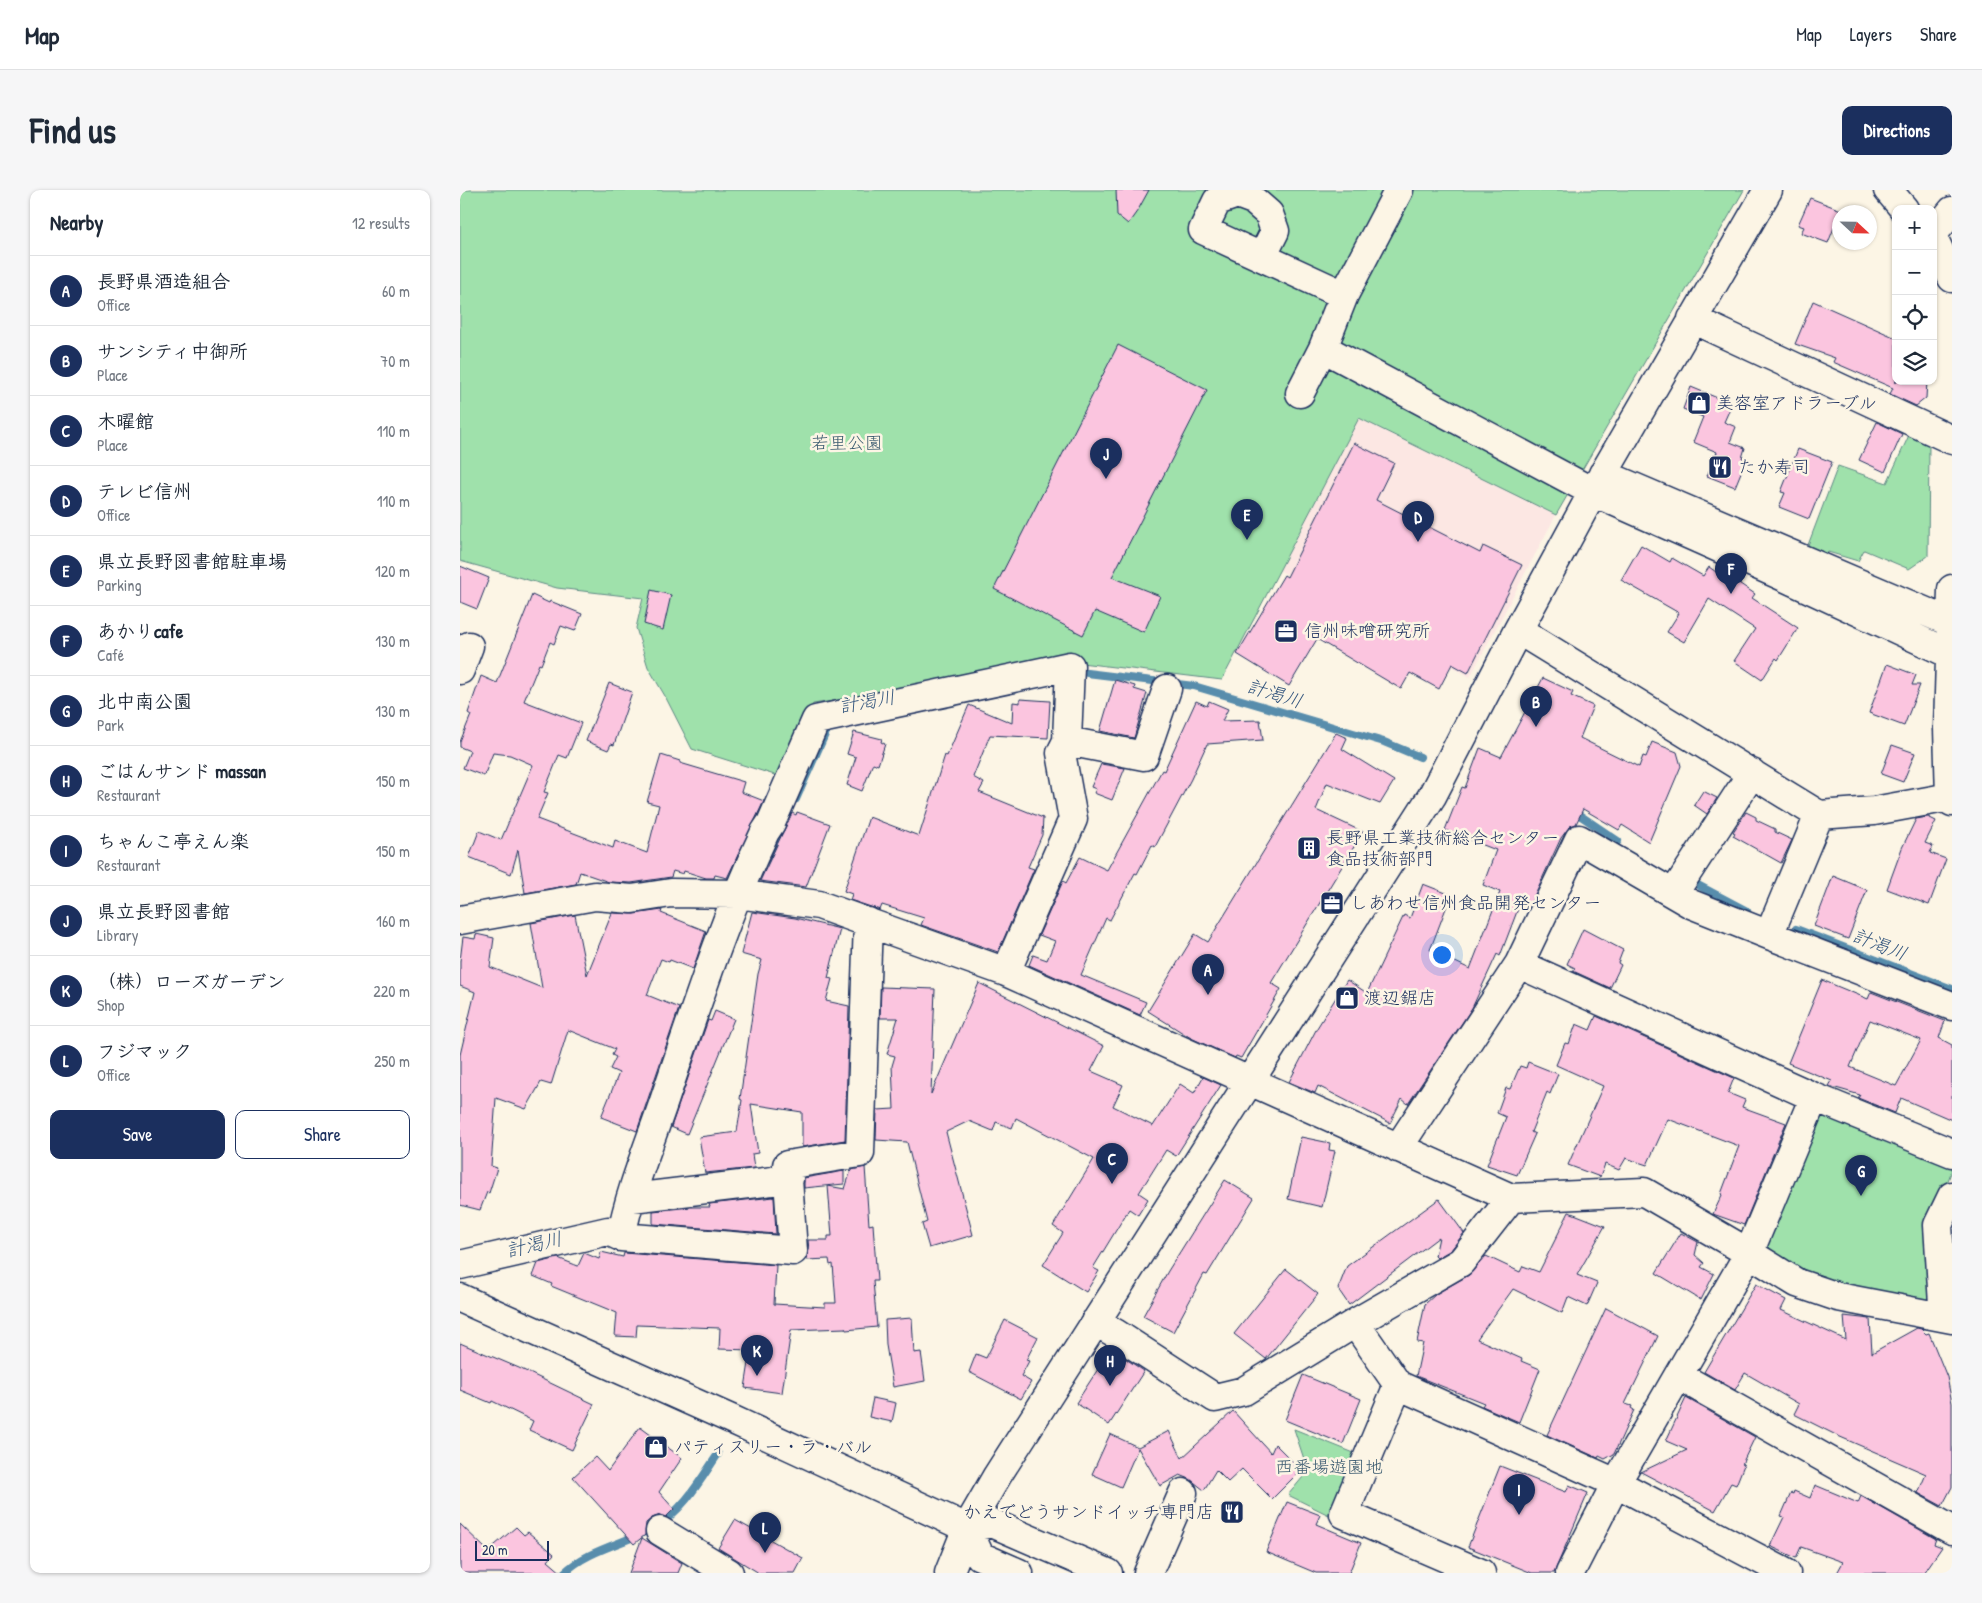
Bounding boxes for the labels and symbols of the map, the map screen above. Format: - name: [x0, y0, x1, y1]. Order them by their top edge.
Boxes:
- north arrow: [1832, 205, 1877, 250]
- shop icon: 美容室アドラーブル: [1686, 390, 1712, 416]
- place label: 美容室アドラーブル: [1716, 390, 1877, 415]
- park label: 若里公園: [811, 430, 883, 455]
- pin: J: [1090, 438, 1122, 479]
- restaurant icon: たか寿司: [1707, 454, 1733, 480]
- place label: たか寿司: [1738, 454, 1810, 479]
- pin: E: [1231, 499, 1263, 540]
- pin: D: [1402, 501, 1434, 542]
- pin: F: [1715, 553, 1747, 594]
- office icon: 信州味噌研究所: [1273, 618, 1299, 644]
- place label: 信州味噌研究所: [1304, 618, 1430, 643]
- water label: 計渇川: [1244, 672, 1306, 714]
- water label: 計渇川: [837, 683, 897, 719]
- pin: B: [1520, 686, 1552, 727]
- place label: 長野県工業技術総合センター 食品技術部門: [1326, 825, 1559, 871]
- building icon: 長野県工業技術総合センター 食品技術部門: [1296, 835, 1322, 861]
- office icon: しあわせ信州食品開発センター: [1319, 890, 1345, 916]
- place label: しあわせ信州食品開発センター: [1350, 890, 1601, 915]
- water label: 計渇川: [1849, 922, 1911, 966]
- your location: [1429, 942, 1455, 968]
- pin: A: [1192, 954, 1224, 995]
- shop icon: 渡辺鋸店: [1334, 985, 1360, 1011]
- place label: 渡辺鋸店: [1364, 985, 1436, 1010]
- pin: C: [1096, 1143, 1128, 1184]
- pin: G: [1845, 1155, 1877, 1196]
- water label: 計渇川: [503, 1225, 565, 1263]
- pin: K: [741, 1335, 773, 1376]
- pin: H: [1094, 1345, 1126, 1386]
- shop icon: パティスリー・ラ・バル: [643, 1434, 669, 1460]
- place label: パティスリー・ラ・バル: [674, 1434, 872, 1459]
- park label: 西番場遊園地: [1275, 1454, 1383, 1479]
- pin: I: [1503, 1474, 1535, 1515]
- place label: かえでどうサンドイッチ専門店: [963, 1499, 1214, 1524]
- restaurant icon: かえでどうサンドイッチ専門店: [1219, 1499, 1245, 1525]
- pin: L: [749, 1512, 781, 1553]
- scale bar: [475, 1538, 549, 1561]

